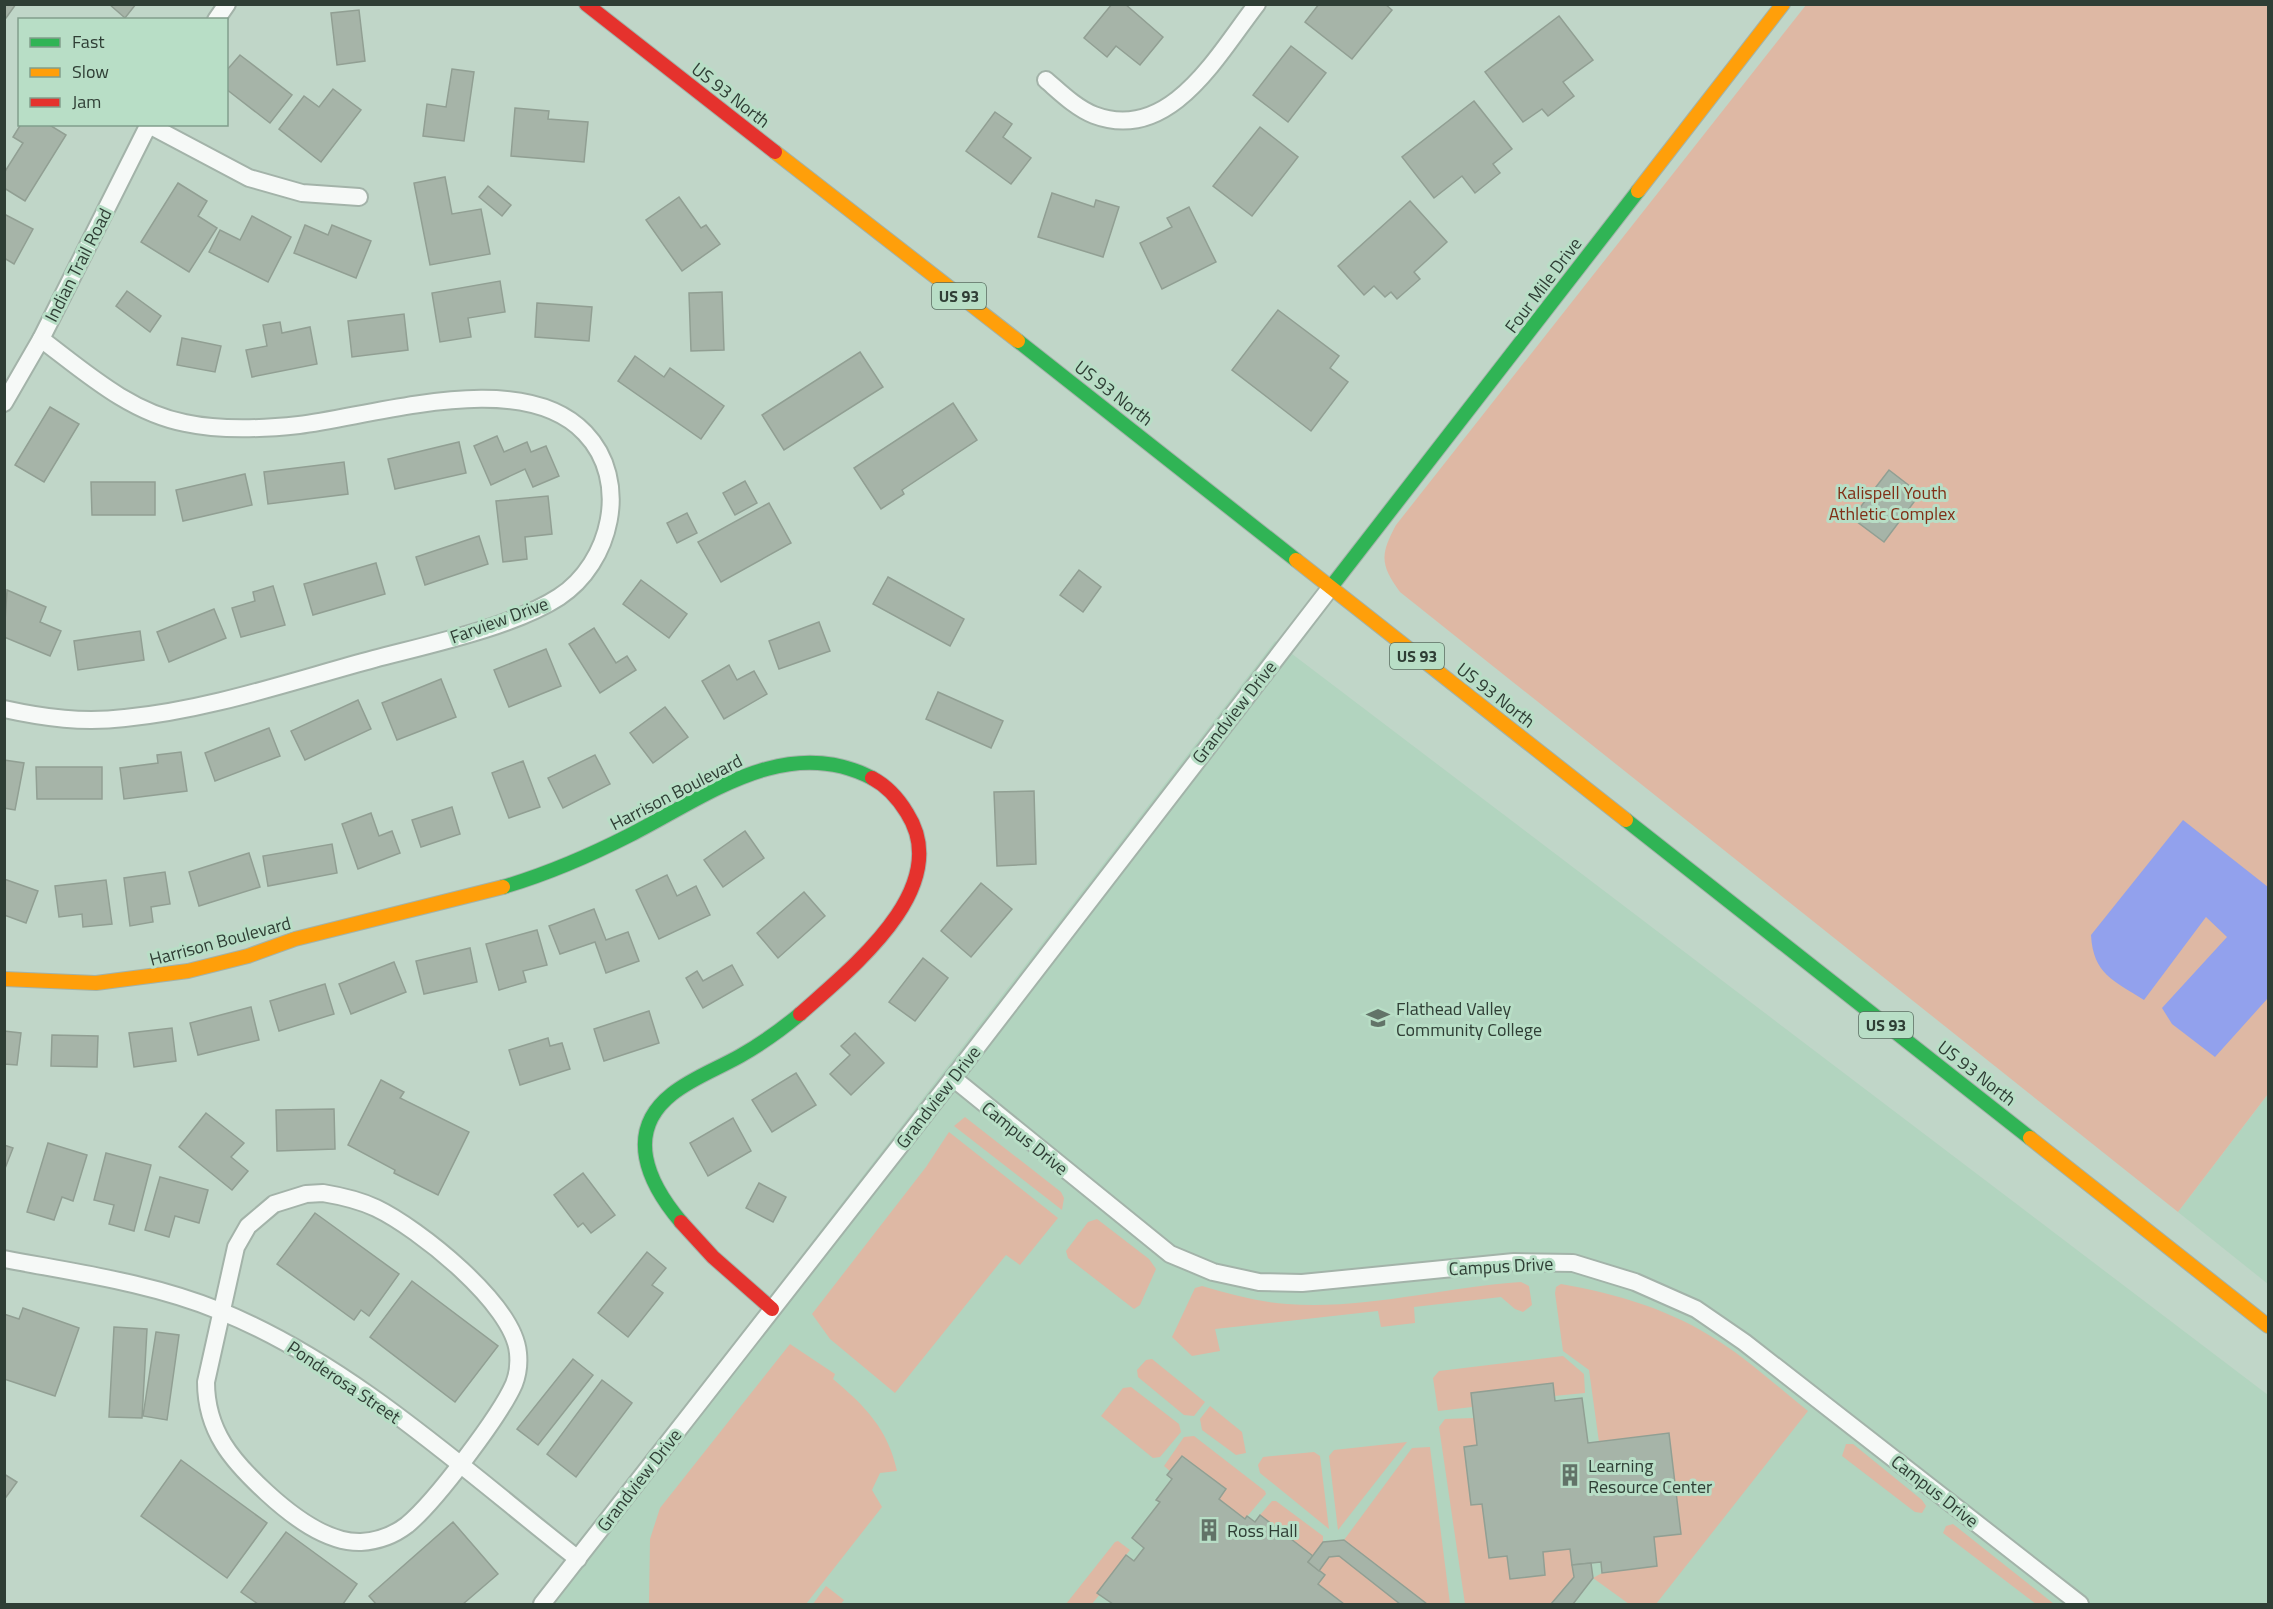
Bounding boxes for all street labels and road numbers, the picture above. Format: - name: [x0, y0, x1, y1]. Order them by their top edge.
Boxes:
- street label: US 93 North: [686, 56, 776, 134]
- street label: Indian Trail Road: [38, 203, 118, 327]
- street label: Four Mile Drive: [1498, 231, 1588, 339]
- road number: US 93: [932, 283, 986, 309]
- street label: US 93 North: [1069, 354, 1159, 432]
- street label: Farview Drive: [446, 590, 552, 650]
- road number: US 93: [1390, 643, 1444, 669]
- street label: Grandview Drive: [1185, 655, 1283, 769]
- street label: US 93 North: [1451, 656, 1541, 734]
- street label: Harrison Boulevard: [605, 747, 747, 837]
- street label: Harrison Boulevard: [146, 909, 294, 973]
- road number: US 93: [1859, 1012, 1913, 1038]
- street label: US 93 North: [1932, 1034, 2022, 1112]
- street label: Grandview Drive: [889, 1040, 987, 1154]
- street label: Campus Drive: [976, 1095, 1074, 1181]
- street label: Campus Drive: [1448, 1250, 1554, 1282]
- street label: Ponderosa Street: [282, 1334, 407, 1430]
- street label: Grandview Drive: [590, 1423, 688, 1537]
- street label: Campus Drive: [1885, 1448, 1985, 1534]

